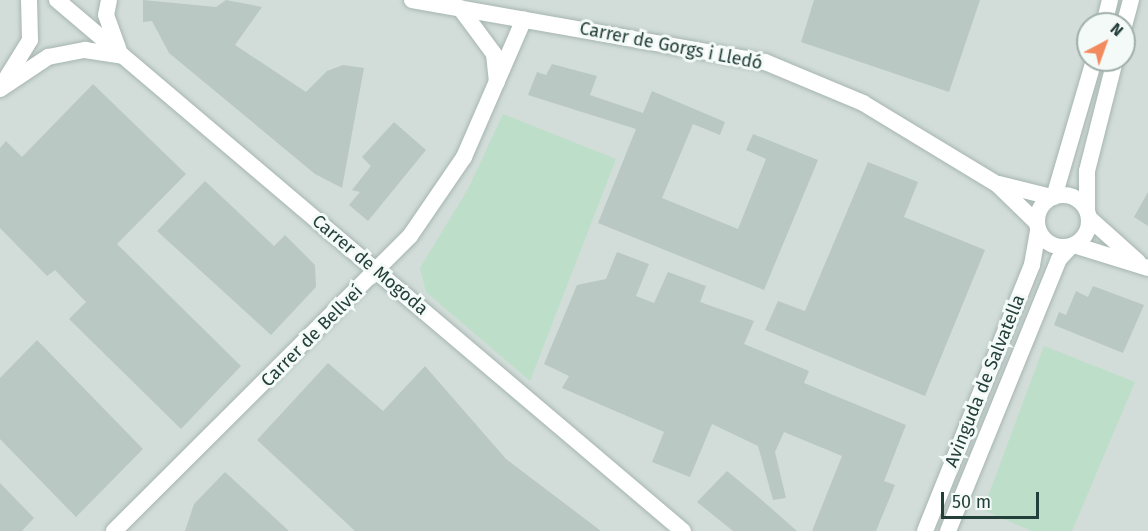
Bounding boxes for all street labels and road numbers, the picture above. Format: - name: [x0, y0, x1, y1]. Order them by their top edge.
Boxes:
- street label: Carrer de Gorgs i Lledó: [578, 18, 764, 74]
- street label: Carrer de Mogoda: [308, 210, 432, 320]
- street label: Carrer de Bellveí: [257, 281, 367, 391]
- street label: Avinguda de Salvatella: [940, 292, 1030, 470]

